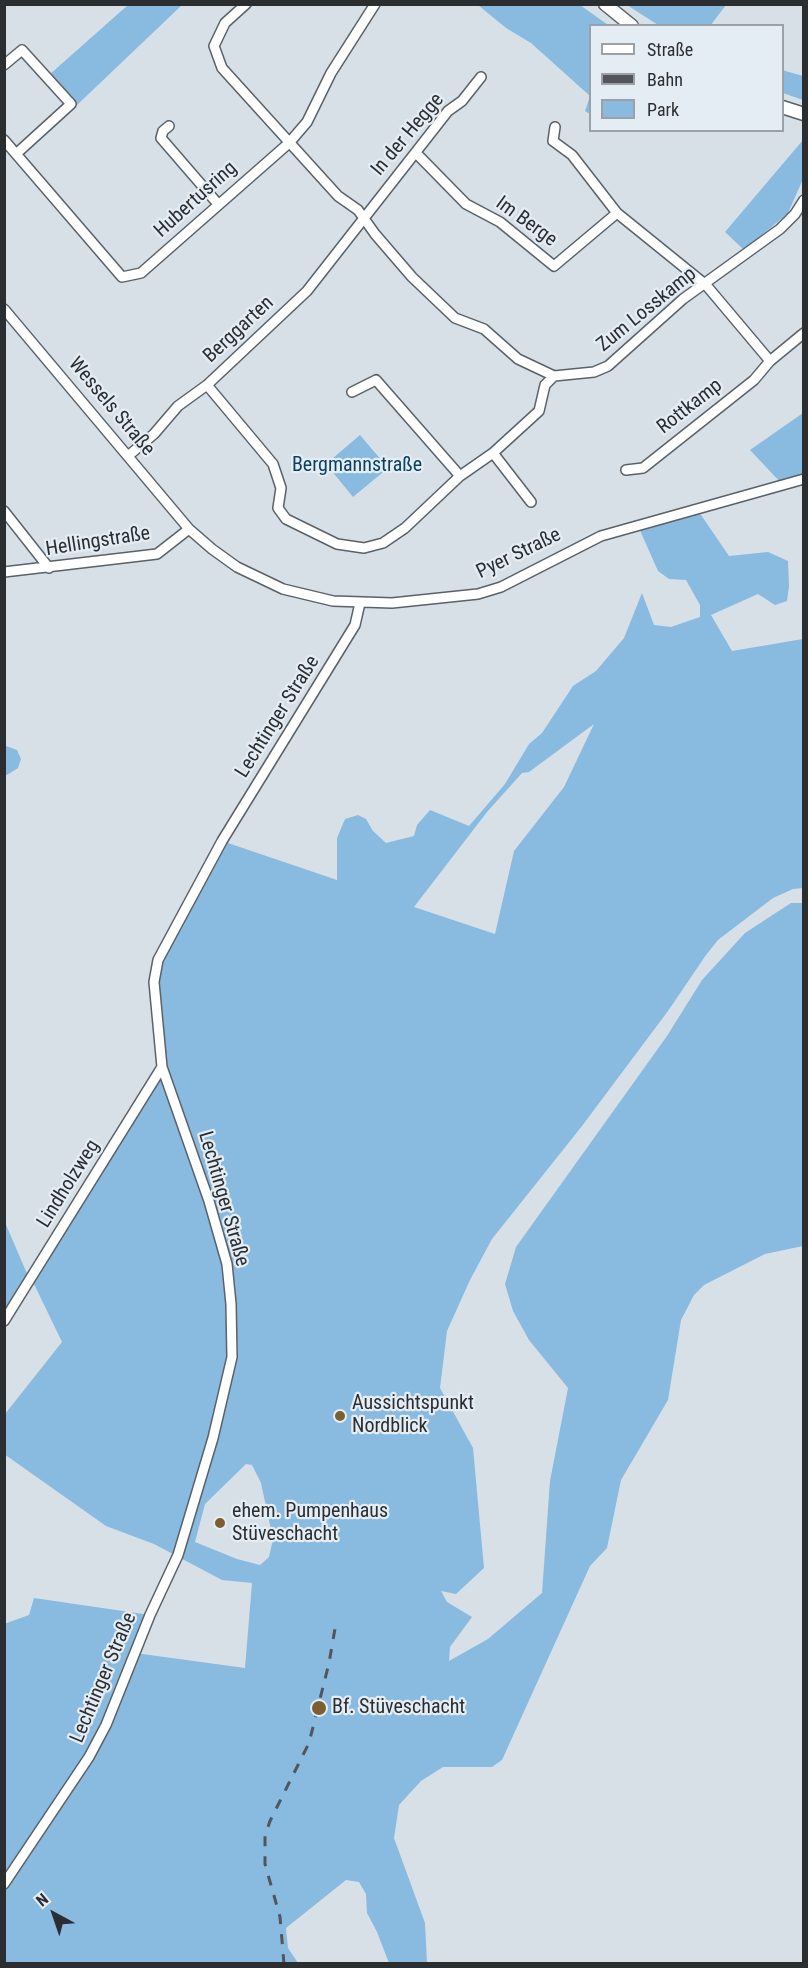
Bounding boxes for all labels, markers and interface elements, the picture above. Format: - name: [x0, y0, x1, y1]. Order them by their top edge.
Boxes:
- legend: [589, 24, 784, 132]
- text: Straße: [647, 39, 693, 60]
- text: Bahn: [647, 69, 683, 90]
- street label: In der Hegge: [367, 89, 449, 181]
- text: Park: [647, 99, 679, 120]
- street label: Hubertusring: [150, 157, 242, 243]
- street label: Im Berge: [491, 192, 561, 252]
- street label: Zum Losskamp: [592, 263, 702, 357]
- street label: Berggarten: [199, 292, 279, 368]
- street label: Wessels Straße: [63, 353, 159, 461]
- street label: Rottkamp: [653, 374, 727, 440]
- park label: Bergmannstraße: [292, 454, 422, 478]
- street label: Hellingstraße: [44, 522, 152, 562]
- street label: Pyer Straße: [473, 523, 565, 585]
- street label: Lechtinger Straße: [231, 652, 325, 782]
- street label: Lechtinger Straße: [192, 1129, 254, 1269]
- street label: Lindholzweg: [33, 1136, 105, 1232]
- place label: Aussichtspunkt Nordblick: [352, 1392, 474, 1439]
- marker: Aussichtspunkt Nordblick: [333, 1409, 347, 1423]
- place label: ehem. Pumpenhaus Stüveschacht: [232, 1500, 388, 1547]
- marker: ehem. Pumpenhaus Stüveschacht: [213, 1516, 227, 1530]
- street label: Lechtinger Straße: [66, 1609, 142, 1747]
- place label: Bf. Stüveschacht: [332, 1696, 465, 1720]
- marker: Bf. Stüveschacht: [310, 1699, 328, 1717]
- north arrow: [24, 1884, 84, 1944]
- text: N: [32, 1889, 52, 1910]

